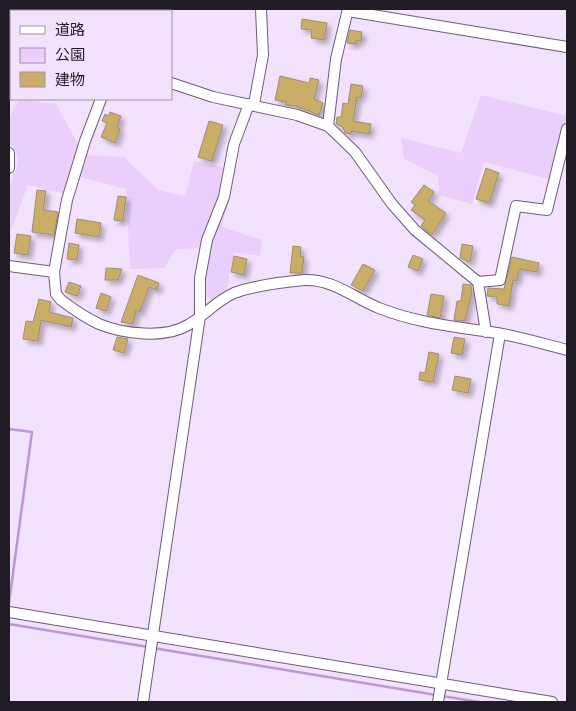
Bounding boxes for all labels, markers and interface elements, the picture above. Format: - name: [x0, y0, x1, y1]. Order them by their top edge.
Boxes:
- legend: [10, 10, 172, 100]
- text: 道路: [55, 22, 85, 41]
- text: 公園: [55, 47, 85, 66]
- text: 建物: [55, 72, 85, 91]

